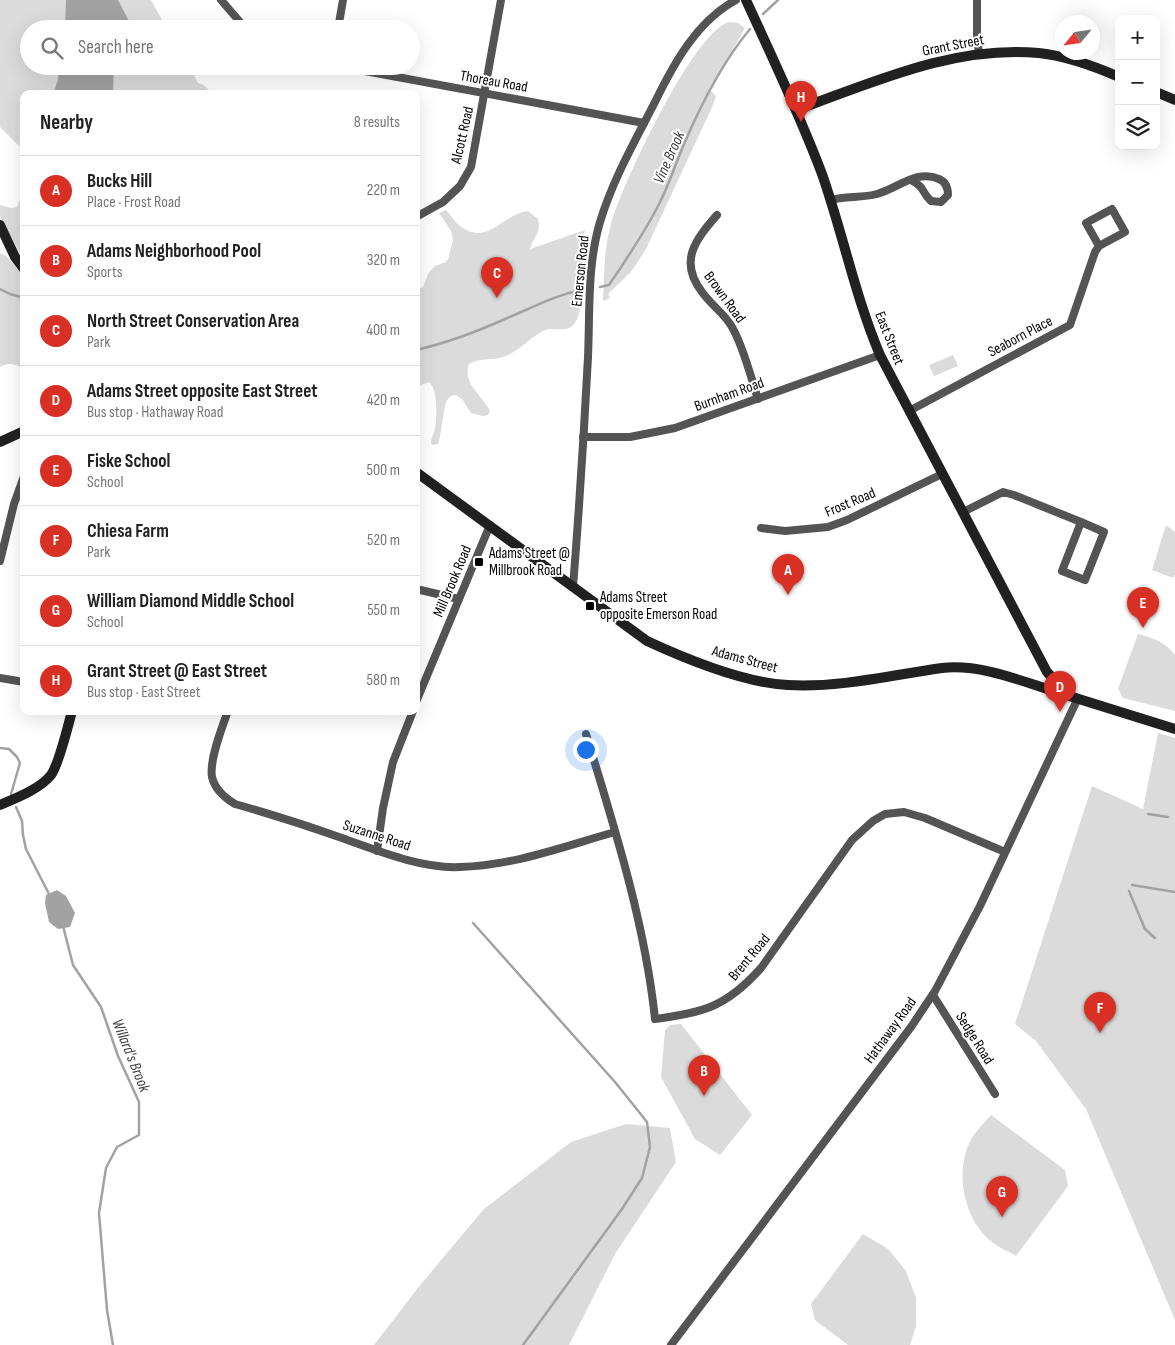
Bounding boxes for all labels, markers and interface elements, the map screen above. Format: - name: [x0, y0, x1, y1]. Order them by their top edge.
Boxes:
- north arrow: [1055, 15, 1100, 60]
- map controls: [1115, 15, 1160, 150]
- button: +: [1115, 15, 1160, 60]
- search box: [20, 20, 420, 75]
- street label: Grant Street: [921, 30, 986, 61]
- icon: search: [38, 34, 66, 62]
- text: Search here: [78, 36, 154, 59]
- button: −: [1115, 60, 1160, 105]
- street label: Thoreau Road: [459, 66, 529, 97]
- pin: H: [785, 81, 817, 122]
- street label: Alcott Road: [446, 105, 478, 167]
- button: layers: [1115, 105, 1160, 150]
- text: Nearby: [40, 110, 93, 135]
- text: 8 results: [354, 113, 400, 132]
- water label: Vine Brook: [649, 127, 690, 187]
- text: Bucks Hill: [87, 170, 152, 193]
- text: A: [52, 181, 60, 200]
- text: 220 m: [367, 181, 400, 200]
- text: Place · Frost Road: [87, 193, 181, 212]
- street label: Emerson Road: [567, 235, 594, 308]
- text: Adams Neighborhood Pool: [87, 240, 261, 263]
- text: B: [52, 251, 60, 270]
- text: 320 m: [367, 251, 400, 270]
- pin: C: [481, 257, 513, 298]
- text: Sports: [87, 263, 122, 282]
- street label: Brown Road: [700, 268, 750, 327]
- street label: East Street: [870, 309, 909, 368]
- text: North Street Conservation Area: [87, 310, 299, 333]
- street label: Seaborn Place: [985, 311, 1056, 361]
- text: C: [52, 321, 60, 340]
- text: 400 m: [366, 321, 400, 340]
- text: Park: [87, 333, 110, 352]
- street label: Burnham Road: [692, 373, 767, 416]
- text: Adams Street opposite East Street: [87, 380, 318, 403]
- text: D: [52, 391, 60, 410]
- text: 420 m: [367, 391, 400, 410]
- text: Bus stop · Hathaway Road: [87, 403, 223, 422]
- text: Fiske School: [87, 450, 170, 473]
- text: E: [53, 461, 59, 480]
- text: 500 m: [366, 461, 400, 480]
- text: School: [87, 473, 123, 492]
- street label: Frost Road: [822, 483, 878, 522]
- text: Chiesa Farm: [87, 520, 169, 543]
- text: F: [53, 531, 59, 550]
- text: 520 m: [367, 531, 400, 550]
- text: Park: [87, 543, 110, 562]
- street label: Mill Brook Road: [429, 543, 476, 620]
- place label: Adams Street @ Millbrook Road: [488, 544, 570, 580]
- pin: A: [772, 554, 804, 595]
- marker: Adams Street @ Millbrook Road: [473, 556, 485, 568]
- pin: E: [1127, 587, 1159, 628]
- place label: Adams Street opposite Emerson Road: [599, 588, 717, 624]
- text: William Diamond Middle School: [87, 590, 294, 613]
- marker: Adams Street opposite Emerson Road: [584, 600, 596, 612]
- text: G: [52, 601, 60, 620]
- text: 550 m: [367, 601, 400, 620]
- text: School: [87, 613, 123, 632]
- street label: Adams Street: [709, 641, 780, 677]
- text: Grant Street @ East Street: [87, 660, 267, 683]
- text: H: [52, 671, 60, 690]
- text: 580 m: [367, 671, 400, 690]
- pin: D: [1044, 671, 1076, 712]
- text: Bus stop · East Street: [87, 683, 201, 702]
- your location: [573, 737, 599, 763]
- street label: Suzanne Road: [341, 816, 413, 855]
- street label: Brent Road: [724, 930, 774, 985]
- pin: F: [1084, 992, 1116, 1033]
- street label: Hathaway Road: [860, 993, 921, 1067]
- street label: Sedge Road: [951, 1009, 998, 1068]
- water label: Willard's Brook: [107, 1016, 154, 1096]
- pin: B: [688, 1055, 720, 1096]
- pin: G: [986, 1176, 1018, 1217]

